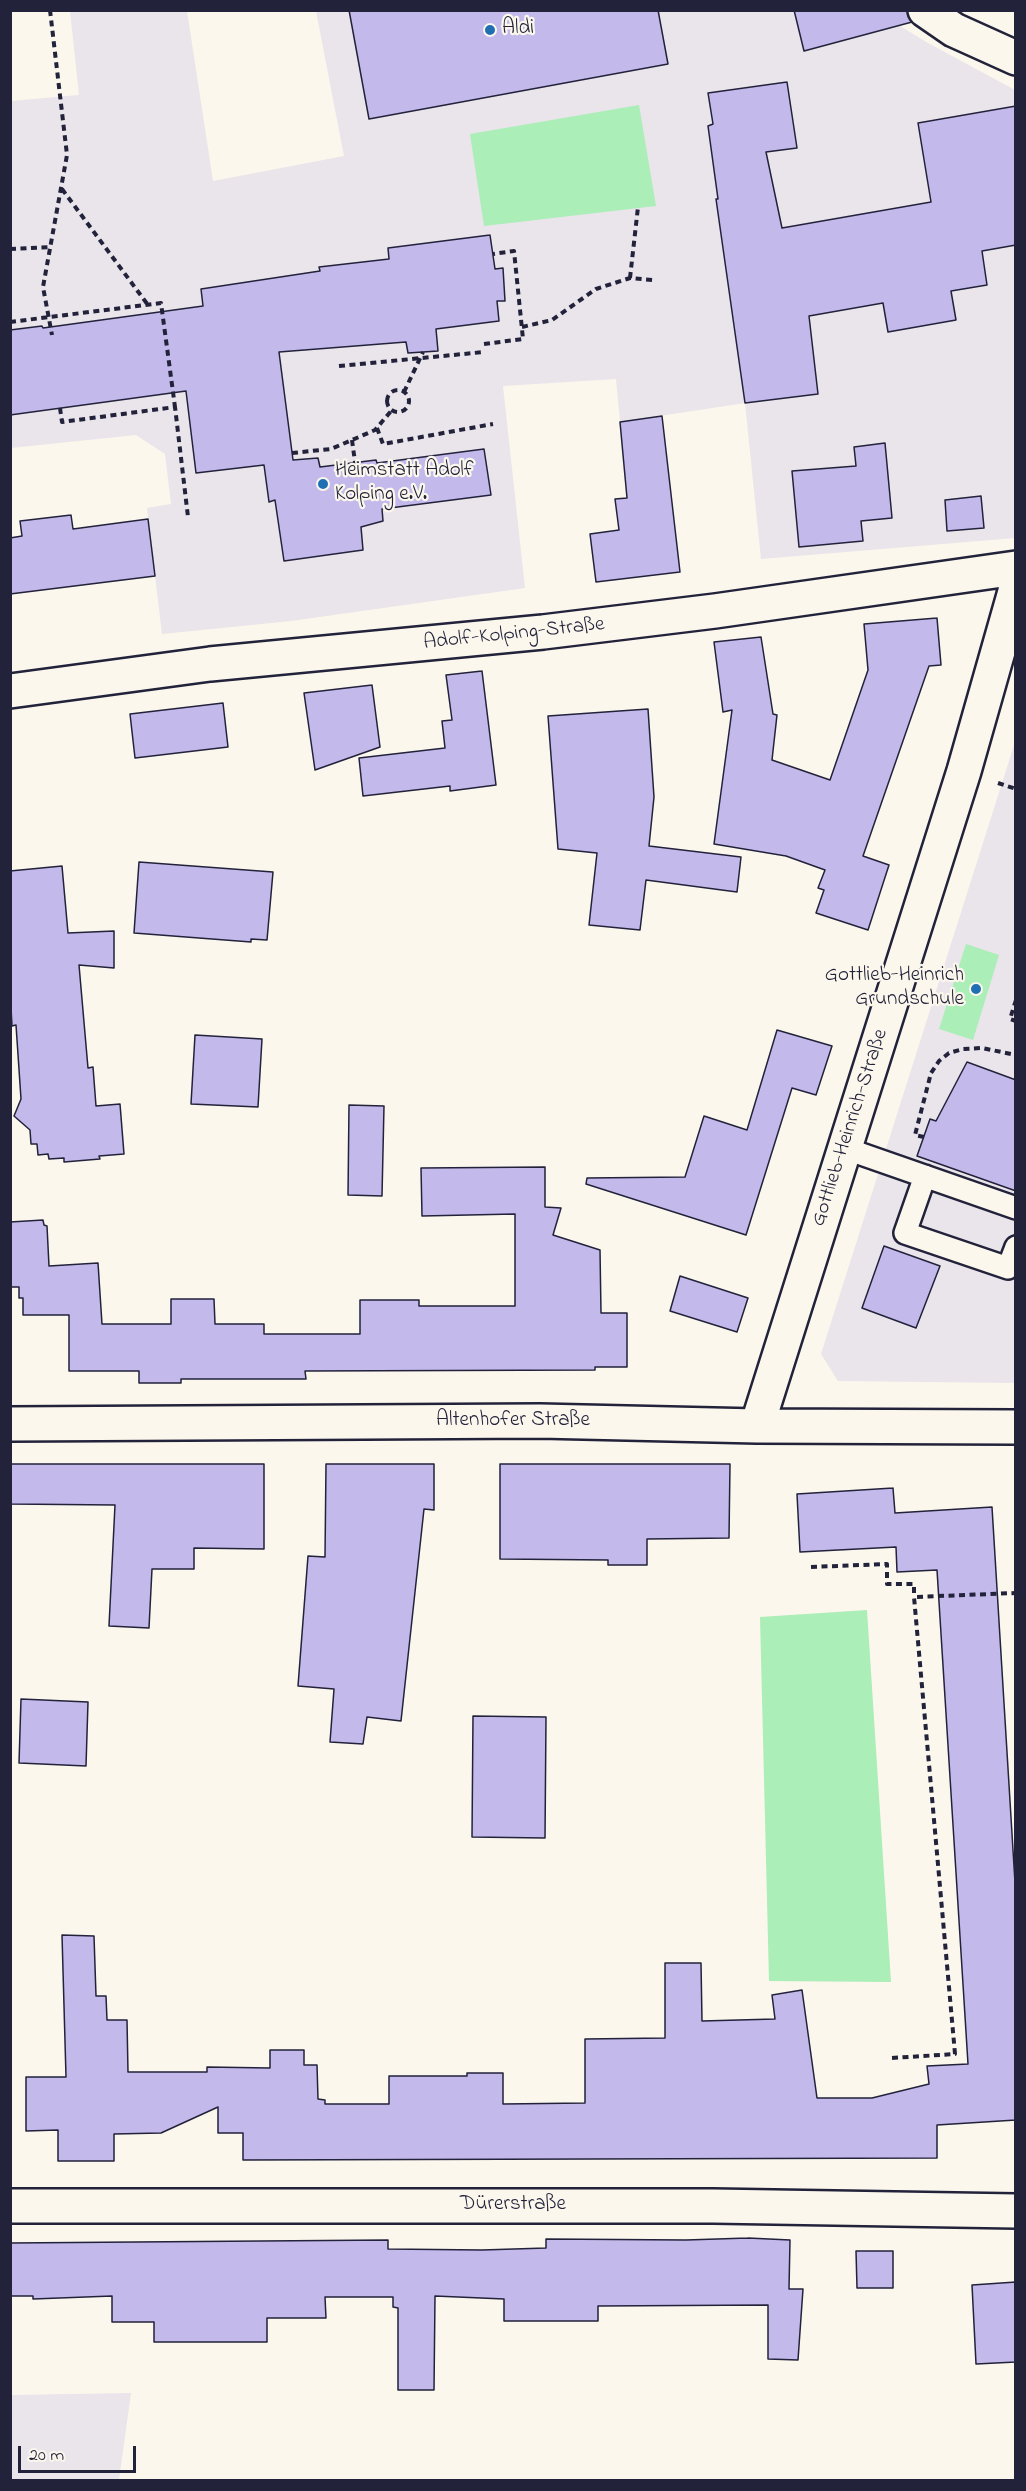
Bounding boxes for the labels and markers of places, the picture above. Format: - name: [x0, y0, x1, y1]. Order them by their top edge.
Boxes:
- place label: Aldi: [502, 17, 534, 43]
- marker: Aldi: [483, 23, 497, 37]
- place label: Heimstatt Adolf Kolping e.V.: [335, 459, 473, 509]
- marker: Heimstatt Adolf Kolping e.V.: [316, 477, 330, 491]
- place label: Gottlieb-Heinrich Grundschule: [825, 964, 964, 1014]
- marker: Gottlieb-Heinrich Grundschule: [969, 982, 983, 996]

